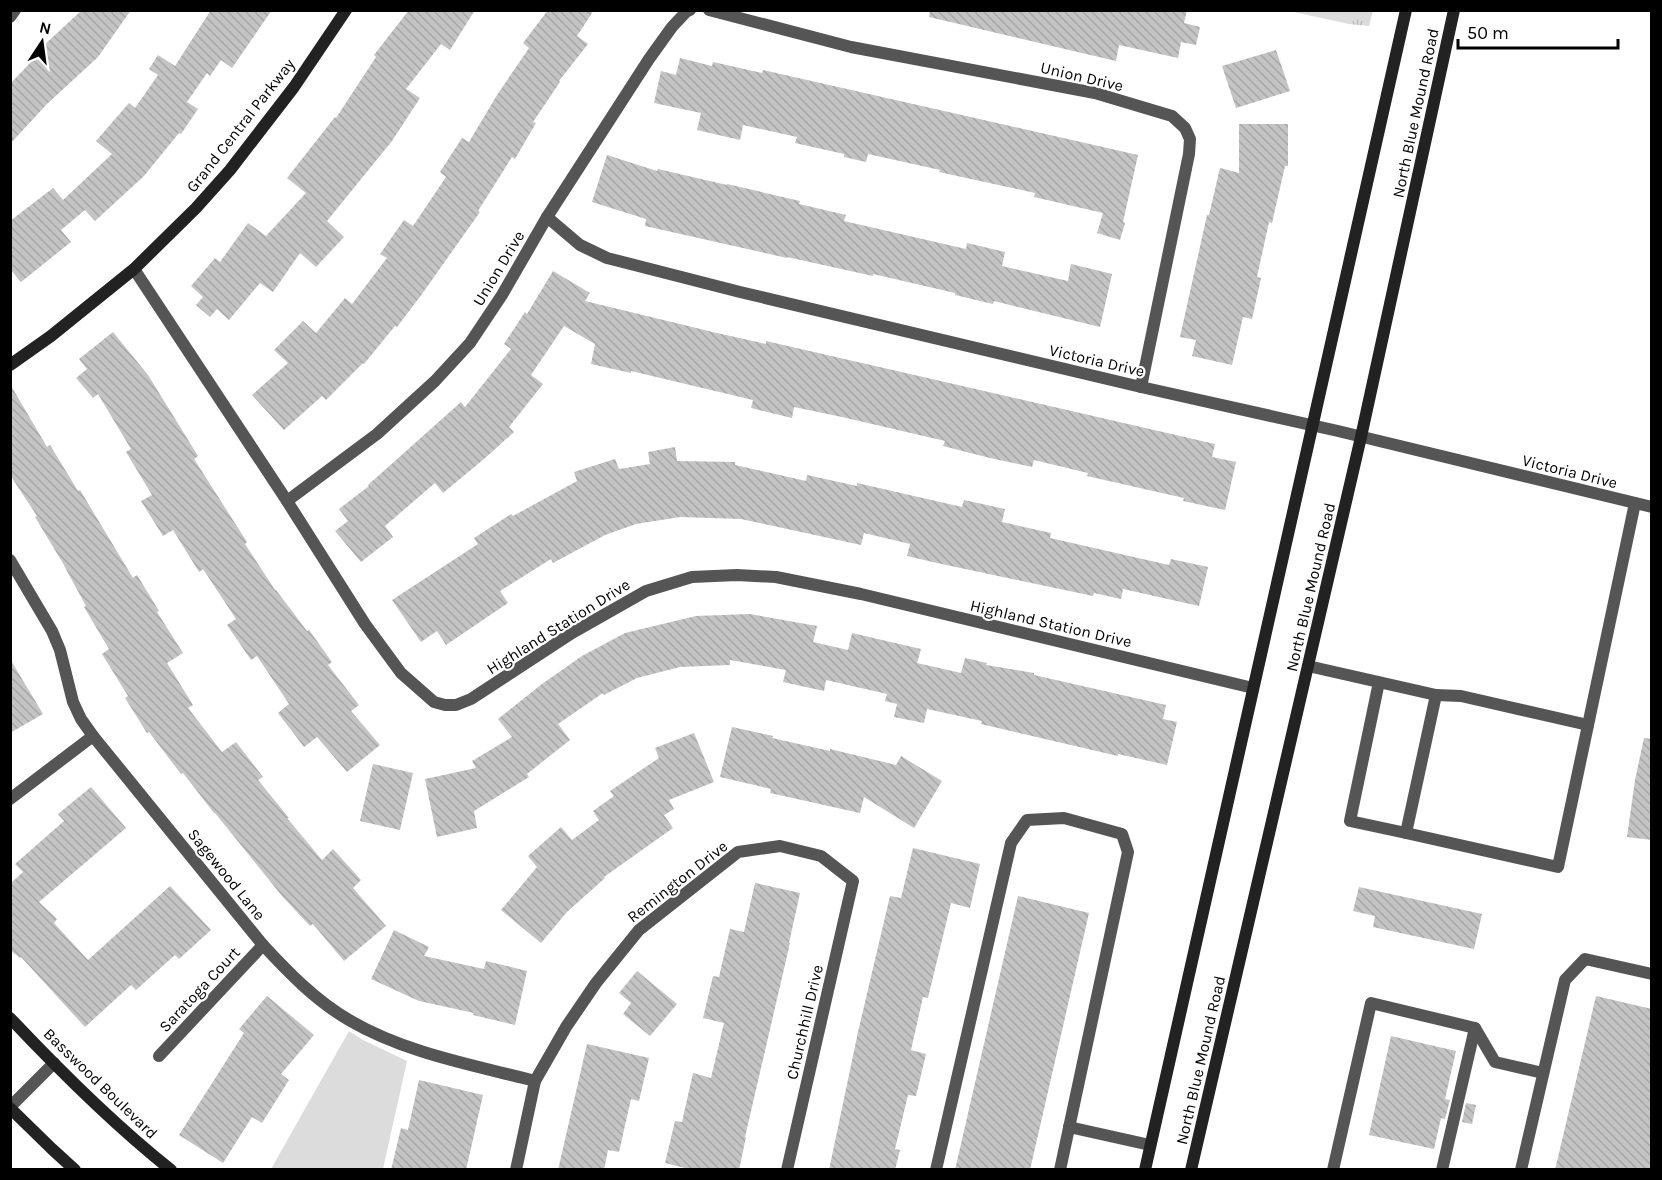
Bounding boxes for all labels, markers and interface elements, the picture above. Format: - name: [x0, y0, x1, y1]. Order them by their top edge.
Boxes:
- north arrow: [12, 12, 72, 72]
- scale bar: [1458, 12, 1618, 50]
- text: N: [38, 17, 53, 38]
- text: 50 m: [1467, 22, 1509, 44]
- street label: North Blue Mound Road: [1388, 27, 1443, 200]
- street label: Grand Central Parkway: [182, 54, 299, 196]
- street label: Union Drive: [1039, 58, 1125, 95]
- street label: Union Drive: [469, 227, 528, 309]
- street label: Victoria Drive: [1047, 340, 1146, 381]
- street label: Victoria Drive: [1520, 450, 1619, 492]
- street label: North Blue Mound Road: [1282, 501, 1339, 673]
- street label: Highland Station Drive: [483, 575, 633, 678]
- street label: Highland Station Drive: [968, 596, 1134, 651]
- street label: Sagewood Lane: [184, 825, 269, 924]
- street label: Remington Drive: [623, 836, 731, 926]
- street label: Saratoga Court: [155, 943, 244, 1036]
- street label: Churchhill Drive: [782, 963, 827, 1081]
- street label: North Blue Mound Road: [1172, 974, 1229, 1146]
- street label: Basswood Boulevard: [40, 1024, 162, 1143]

